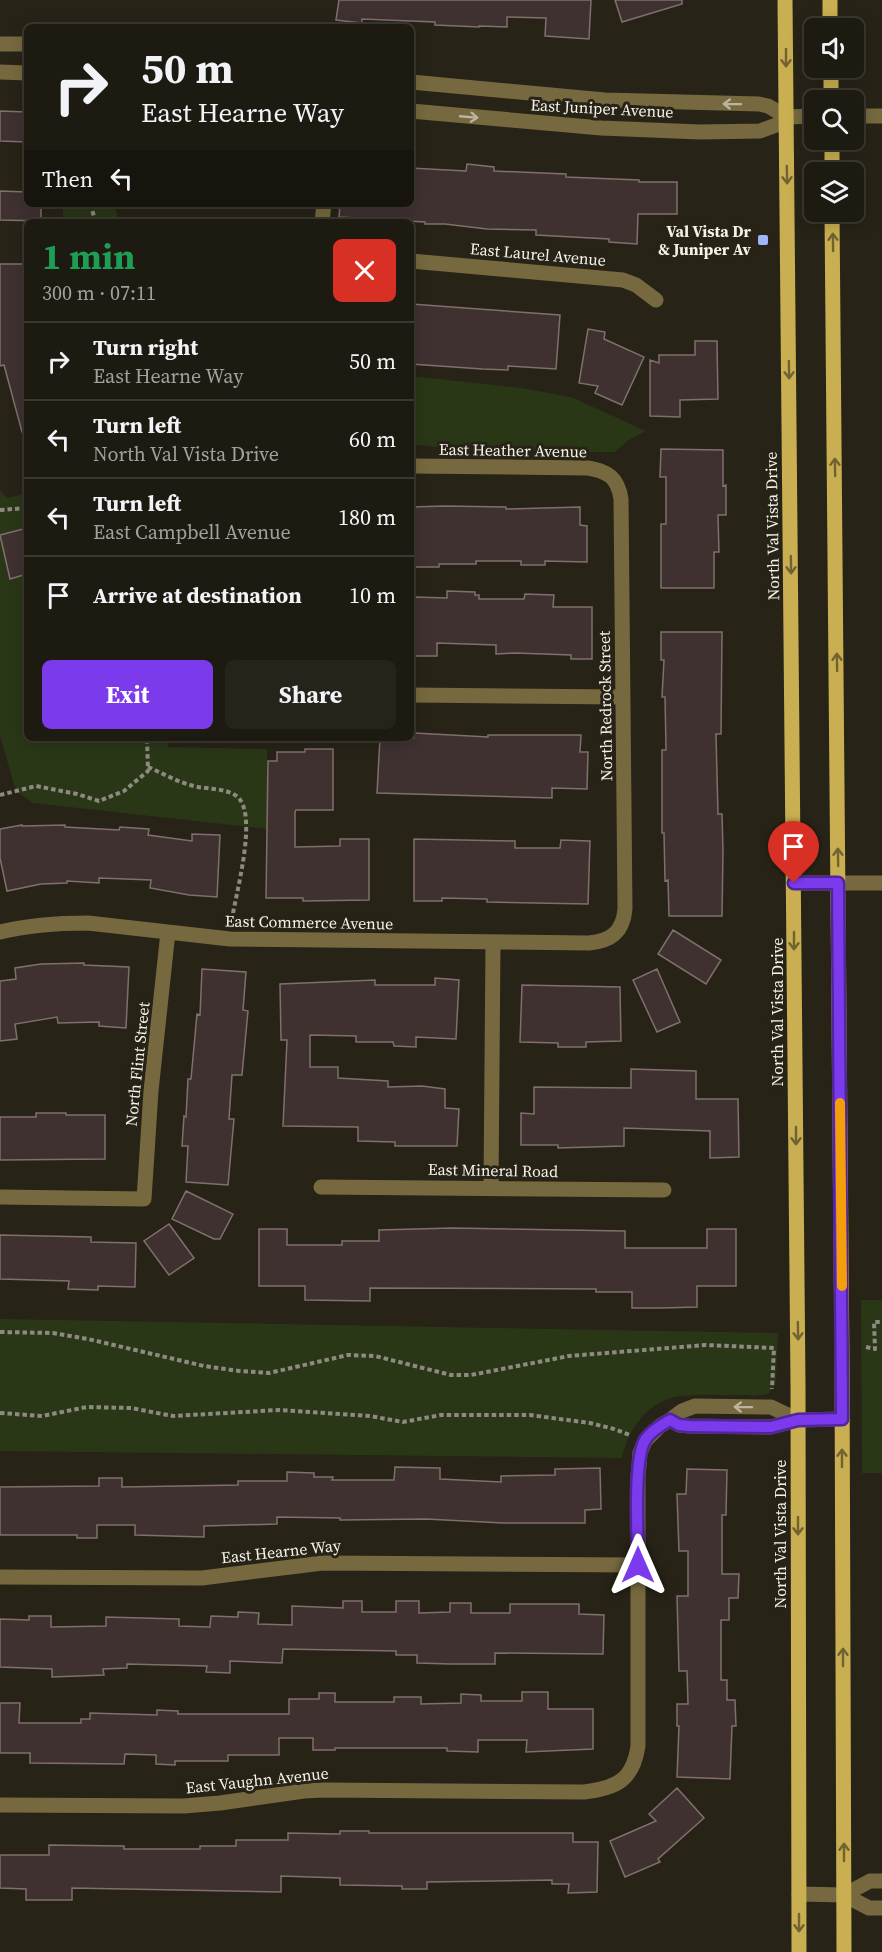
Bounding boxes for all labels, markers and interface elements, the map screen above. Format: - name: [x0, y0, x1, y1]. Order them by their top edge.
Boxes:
- map controls: [804, 18, 864, 222]
- button: sound: [804, 18, 864, 78]
- text: 50 m: [141, 39, 234, 97]
- icon: right: [42, 48, 120, 126]
- one-way arrow: [780, 48, 792, 68]
- button: search: [804, 90, 864, 150]
- street label: East Juniper Avenue: [530, 93, 674, 123]
- text: East Hearne Way: [141, 94, 344, 131]
- one-way arrow: [722, 98, 742, 110]
- one-way arrow: [459, 112, 479, 123]
- icon: left: [105, 162, 138, 195]
- button: layers: [804, 162, 864, 222]
- text: Then: [42, 164, 93, 194]
- one-way arrow: [781, 165, 793, 185]
- place label: Val Vista Dr & Juniper Av: [658, 220, 752, 260]
- text: 1 min: [42, 232, 135, 281]
- marker: Val Vista Dr & Juniper Av: [756, 233, 770, 247]
- one-way arrow: [827, 233, 839, 253]
- street label: East Laurel Avenue: [469, 237, 607, 271]
- button: close: [333, 239, 396, 302]
- text: 300 m · 07:11: [42, 279, 156, 307]
- text: Turn right: [93, 332, 198, 362]
- icon: right: [42, 345, 75, 378]
- text: 50 m: [349, 346, 396, 376]
- one-way arrow: [783, 360, 795, 380]
- text: East Hearne Way: [93, 362, 243, 390]
- text: Turn left: [93, 410, 181, 440]
- icon: left: [42, 423, 75, 456]
- text: 60 m: [349, 424, 396, 454]
- street label: East Heather Avenue: [439, 438, 587, 462]
- text: North Val Vista Drive: [93, 440, 279, 468]
- street label: North Val Vista Drive: [760, 451, 784, 601]
- one-way arrow: [829, 457, 841, 477]
- text: Turn left: [93, 488, 181, 518]
- icon: left: [42, 501, 75, 534]
- text: 180 m: [338, 502, 396, 532]
- text: East Campbell Avenue: [93, 518, 291, 546]
- one-way arrow: [785, 555, 797, 575]
- icon: arrive: [42, 579, 75, 612]
- text: Arrive at destination: [93, 580, 302, 610]
- text: 10 m: [349, 580, 396, 610]
- street label: North Redrock Street: [593, 630, 617, 781]
- one-way arrow: [831, 652, 842, 672]
- button: Exit: [42, 660, 213, 729]
- button: Share: [225, 660, 396, 729]
- pin: [768, 821, 819, 883]
- icon: arrive: [777, 830, 810, 863]
- one-way arrow: [832, 847, 844, 867]
- street label: East Commerce Avenue: [225, 910, 393, 934]
- one-way arrow: [788, 931, 800, 951]
- street label: North Val Vista Drive: [766, 938, 788, 1086]
- street label: North Flint Street: [120, 1000, 155, 1127]
- one-way arrow: [790, 1126, 802, 1146]
- street label: East Mineral Road: [428, 1158, 558, 1182]
- one-way arrow: [792, 1321, 803, 1341]
- one-way arrow: [733, 1401, 753, 1413]
- one-way arrow: [836, 1448, 848, 1468]
- street label: North Val Vista Drive: [769, 1460, 791, 1608]
- one-way arrow: [792, 1516, 804, 1536]
- position arrow: [606, 1533, 670, 1597]
- street label: East Hearne Way: [220, 1534, 343, 1568]
- one-way arrow: [837, 1647, 849, 1667]
- street label: East Vaughn Avenue: [184, 1762, 330, 1798]
- one-way arrow: [838, 1842, 850, 1862]
- one-way arrow: [793, 1912, 805, 1932]

